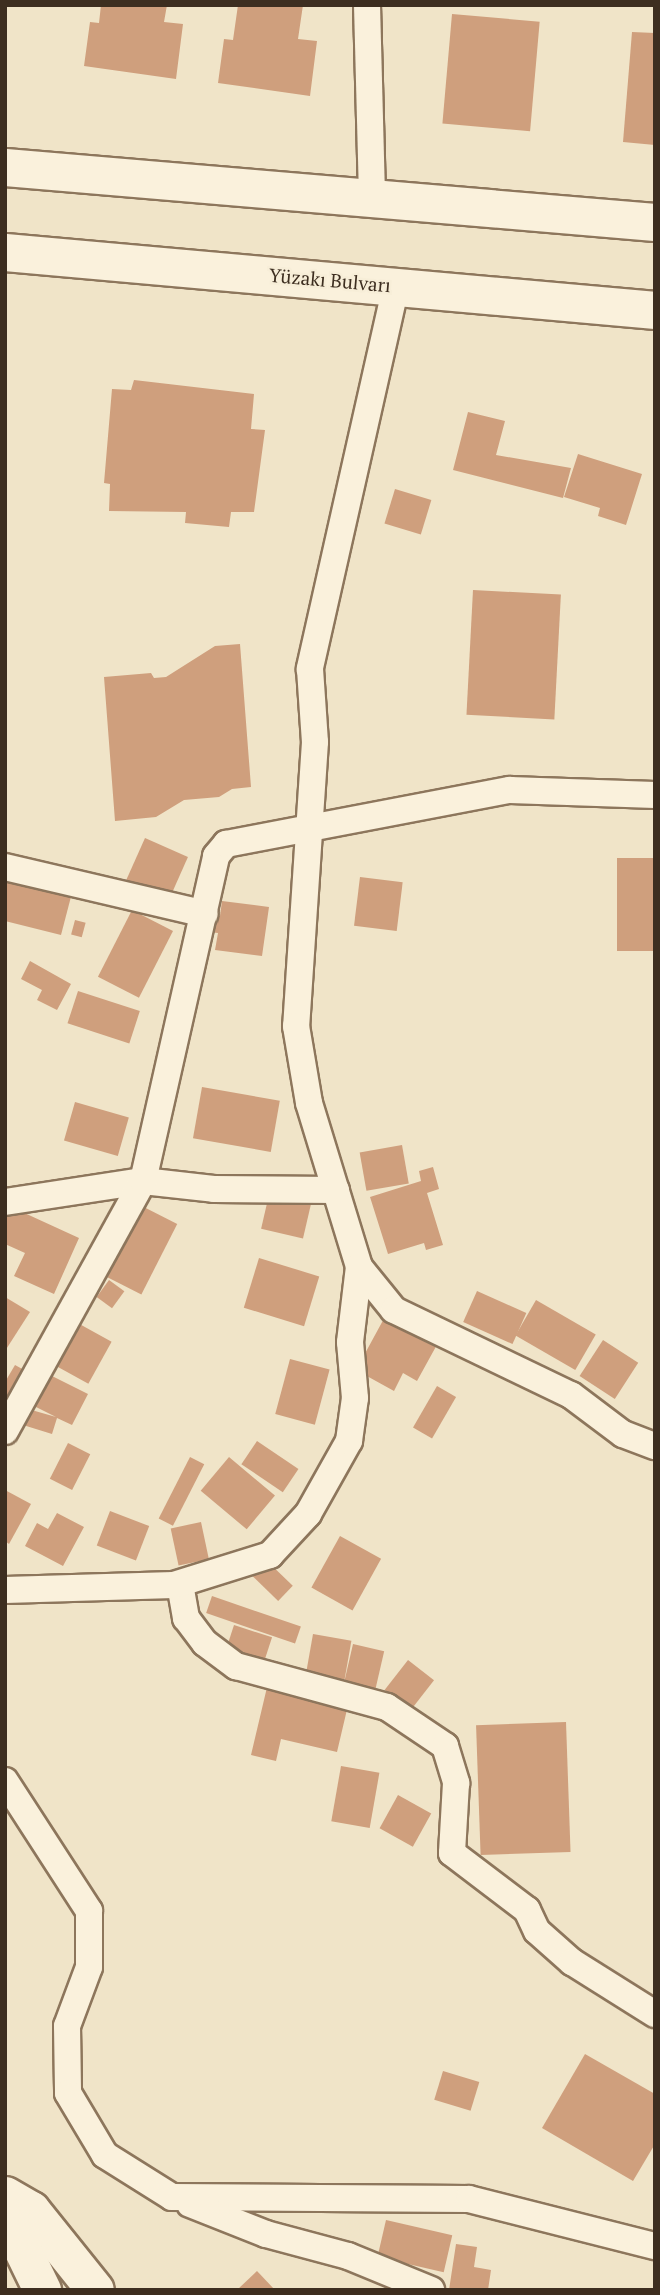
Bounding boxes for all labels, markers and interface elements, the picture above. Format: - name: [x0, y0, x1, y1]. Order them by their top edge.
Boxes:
- street label: Yüzakı Bulvarı: [268, 263, 392, 297]

